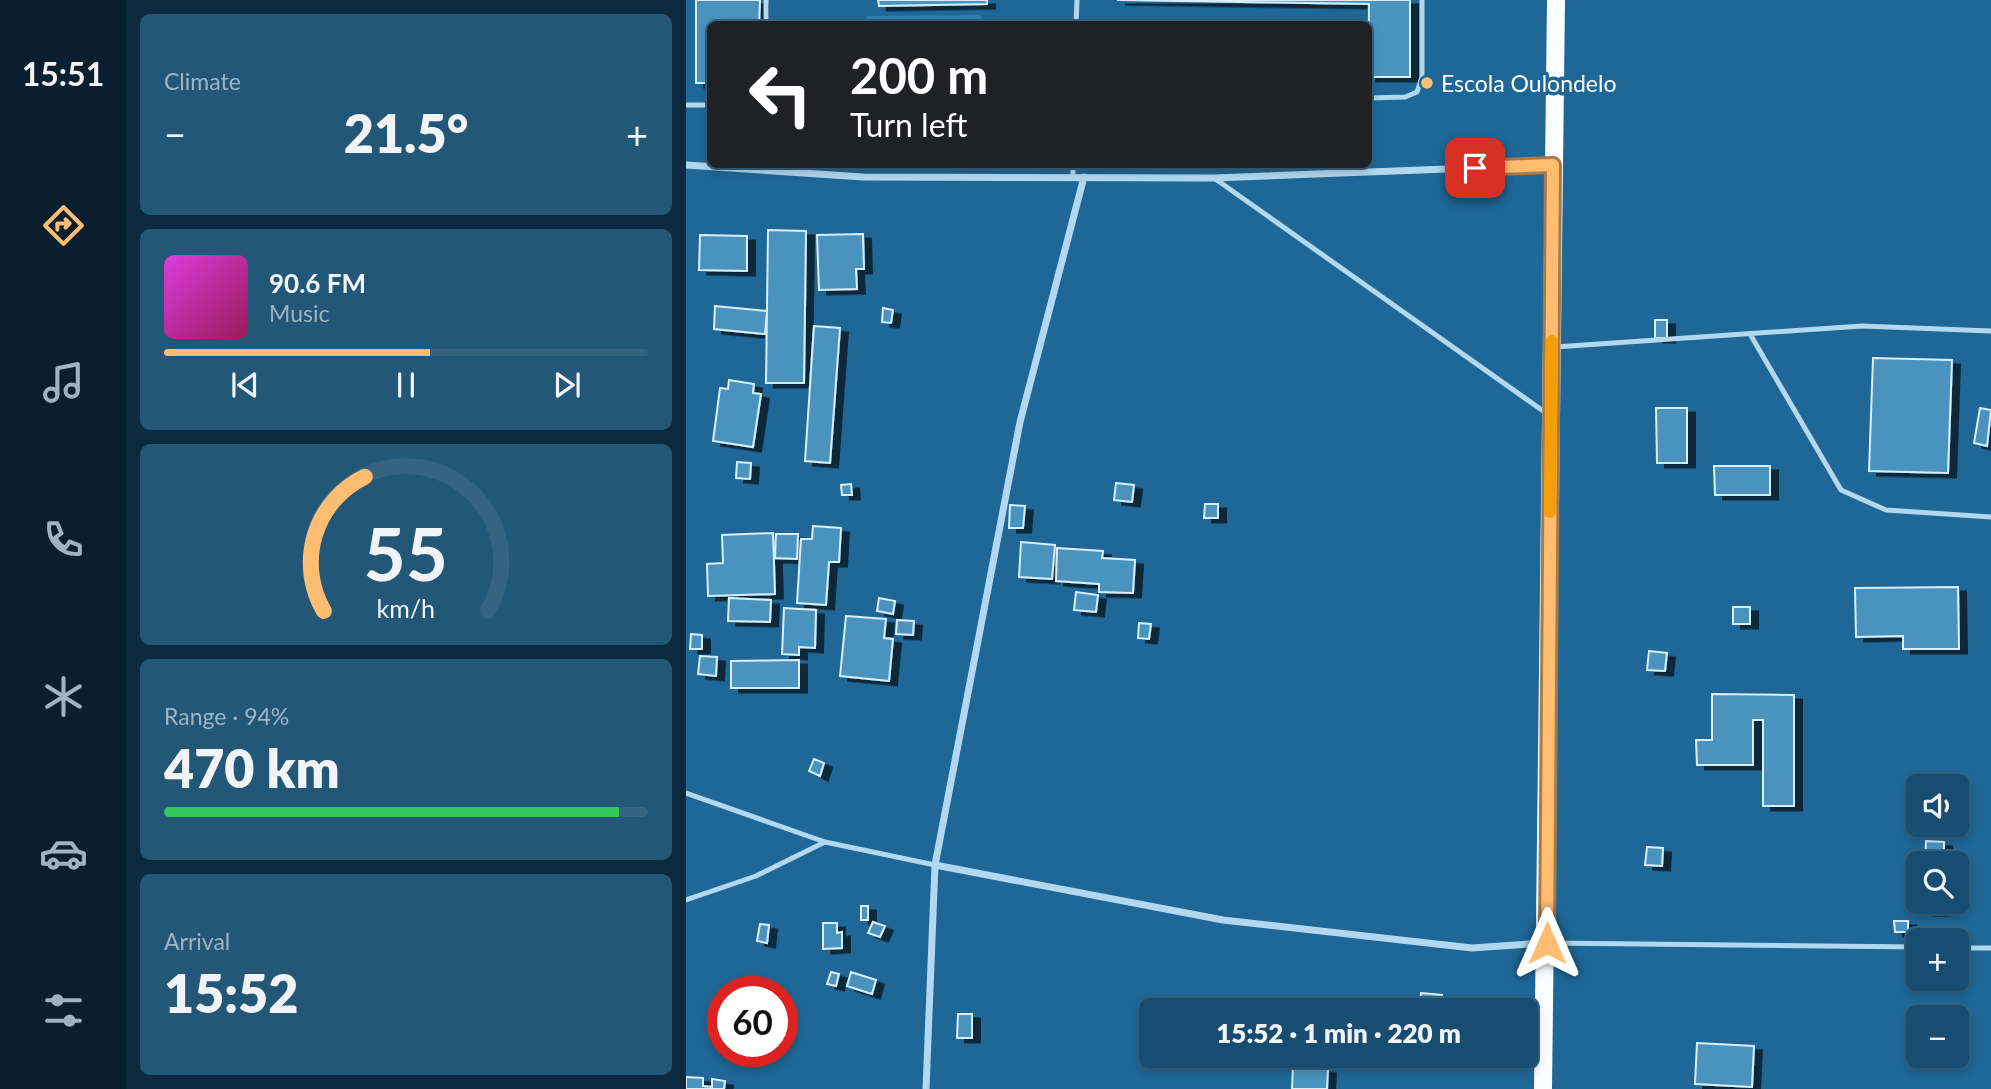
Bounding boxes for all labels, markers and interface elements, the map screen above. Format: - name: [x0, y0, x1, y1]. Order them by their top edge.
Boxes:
- text: 200 m: [850, 46, 988, 104]
- icon: left: [735, 49, 826, 140]
- text: 15:51: [22, 54, 104, 93]
- text: Climate: [164, 67, 241, 95]
- place label: Escola Oulondelo: [1441, 69, 1616, 97]
- marker: Escola Oulondelo: [1419, 75, 1435, 91]
- text: 21.5°: [344, 102, 468, 164]
- text: Turn left: [850, 105, 967, 144]
- text: −: [164, 111, 186, 157]
- text: +: [626, 111, 648, 157]
- pin: [1445, 138, 1505, 198]
- icon: arrive: [1456, 149, 1494, 187]
- icon: directions: [39, 201, 88, 250]
- text: 90.6 FM: [269, 267, 366, 299]
- text: Music: [269, 299, 329, 327]
- icon: music: [39, 358, 88, 407]
- icon: previous: [226, 366, 264, 404]
- icon: pause: [387, 366, 425, 404]
- icon: next: [548, 366, 586, 404]
- text: 55: [364, 509, 448, 597]
- icon: phone: [39, 515, 88, 564]
- text: km/h: [377, 592, 435, 622]
- icon: climate: [39, 672, 88, 721]
- text: Range · 94%: [164, 702, 289, 730]
- text: 470 km: [164, 737, 340, 799]
- map controls: [1906, 774, 1969, 1068]
- button: sound: [1906, 774, 1969, 837]
- icon: car: [39, 829, 88, 878]
- button: search: [1906, 851, 1969, 914]
- position arrow: [1510, 906, 1584, 980]
- text: Arrival: [164, 927, 230, 955]
- button: +: [1906, 928, 1969, 991]
- text: 15:52: [164, 962, 298, 1024]
- speed limit sign: 60: [707, 976, 798, 1067]
- icon: filters: [39, 986, 88, 1035]
- button: −: [1906, 1005, 1969, 1068]
- text: 15:52 · 1 min · 220 m: [1216, 1017, 1461, 1049]

